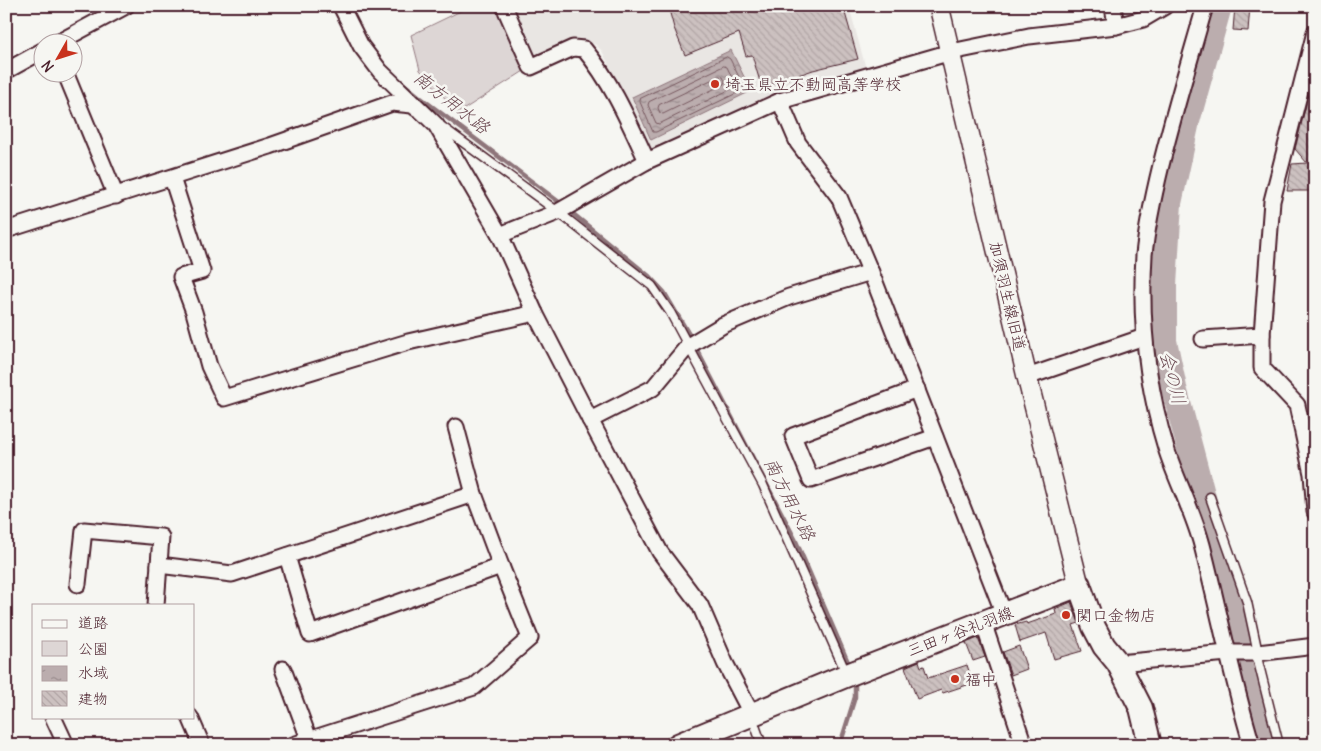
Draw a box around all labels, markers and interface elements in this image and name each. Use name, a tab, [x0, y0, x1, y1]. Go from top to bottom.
north arrow	[32, 32, 82, 82]
text: N	[38, 57, 58, 76]
water label: 南方用水路	[409, 65, 495, 139]
place label: 埼玉県立不動岡高等学校	[725, 74, 901, 94]
marker: 埼玉県立不動岡高等学校	[709, 78, 721, 90]
street label: 加須羽生線旧道	[986, 239, 1030, 353]
water label: 会の川	[1155, 349, 1191, 407]
water label: 南方用水路	[759, 454, 821, 545]
street label: 三田ヶ谷礼羽線	[904, 602, 1016, 660]
legend	[32, 604, 195, 718]
place label: 関口金物店	[1076, 605, 1156, 625]
marker: 関口金物店	[1060, 609, 1072, 621]
text: 道路	[78, 613, 108, 632]
text: 公園	[78, 639, 108, 658]
text: 水域	[78, 663, 108, 682]
place label: 福中	[965, 669, 997, 689]
marker: 福中	[949, 673, 961, 685]
text: 建物	[78, 689, 108, 708]

